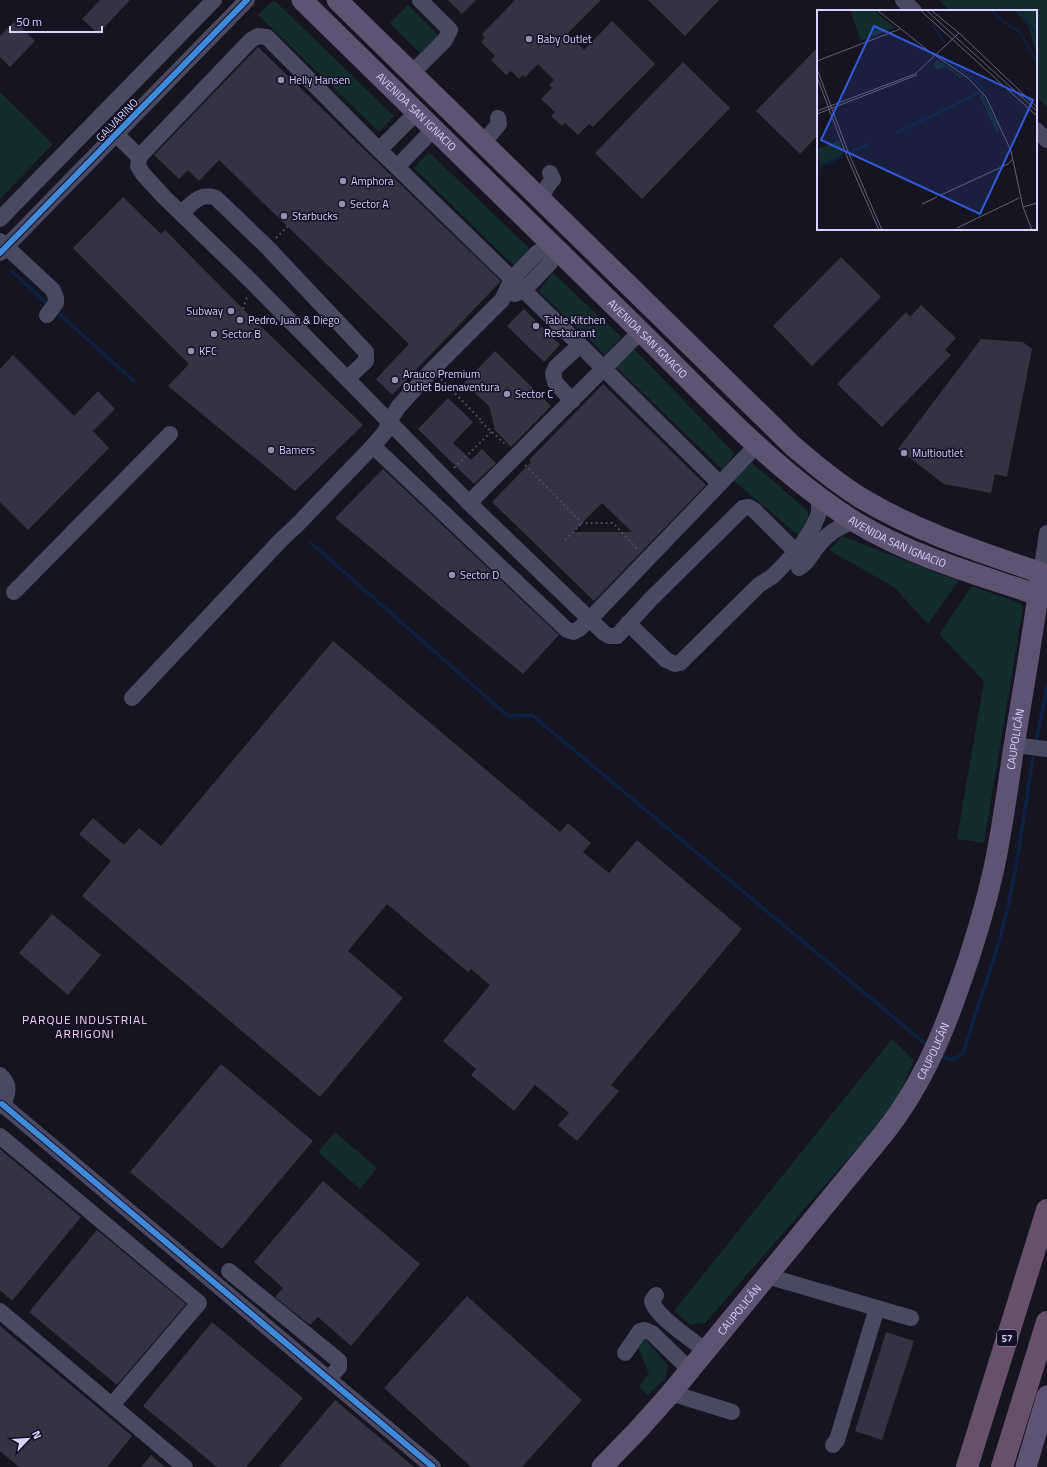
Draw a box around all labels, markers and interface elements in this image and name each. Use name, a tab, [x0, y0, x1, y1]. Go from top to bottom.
scale bar	[10, 8, 102, 34]
inset map	[817, 10, 1037, 230]
text: 50 m	[16, 12, 42, 31]
place label: Baby Outlet	[537, 31, 592, 47]
marker: Baby Outlet	[524, 34, 534, 44]
street label: AVENIDA SAN IGNACIO	[373, 69, 460, 155]
place label: Helly Hansen	[289, 72, 350, 88]
marker: Helly Hansen	[276, 75, 286, 85]
street label: GALVARINO	[92, 95, 142, 145]
place label: Amphora	[351, 173, 394, 189]
marker: Amphora	[338, 176, 348, 186]
place label: Sector A	[350, 196, 389, 212]
marker: Sector A	[337, 199, 347, 209]
place label: Starbucks	[292, 208, 338, 224]
marker: Starbucks	[279, 211, 289, 221]
street label: AVENIDA SAN IGNACIO	[604, 296, 691, 382]
place label: Subway	[186, 303, 224, 319]
marker: Subway	[226, 306, 236, 316]
place label: Pedro, Juan & Diego	[248, 312, 340, 328]
place label: Table Kitchen Restaurant	[544, 312, 605, 341]
marker: Pedro, Juan & Diego	[235, 315, 245, 325]
marker: Table Kitchen Restaurant	[531, 321, 541, 331]
place label: Sector B	[222, 326, 261, 342]
marker: Sector B	[209, 329, 219, 339]
place label: KFC	[199, 343, 217, 359]
marker: KFC	[186, 346, 196, 356]
place label: Arauco Premium Outlet Buenaventura	[403, 366, 500, 395]
marker: Arauco Premium Outlet Buenaventura	[390, 375, 400, 385]
place label: Sector C	[515, 386, 553, 402]
marker: Sector C	[502, 389, 512, 399]
place label: Bamers	[279, 442, 315, 458]
marker: Bamers	[266, 445, 276, 455]
place label: Multioutlet	[912, 445, 963, 461]
marker: Multioutlet	[899, 448, 909, 458]
street label: AVENIDA SAN IGNACIO	[845, 512, 948, 571]
place label: Sector D	[460, 567, 499, 583]
marker: Sector D	[447, 570, 457, 580]
street label: CAUPOLICÁN	[1003, 707, 1028, 771]
district label: PARQUE INDUSTRIAL ARRIGONI	[22, 1010, 148, 1043]
street label: CAUPOLICÁN	[913, 1020, 953, 1083]
street label: CAUPOLICÁN	[714, 1281, 765, 1338]
road number: 57	[997, 1330, 1017, 1346]
north arrow	[8, 1419, 48, 1459]
text: N	[28, 1428, 46, 1442]

